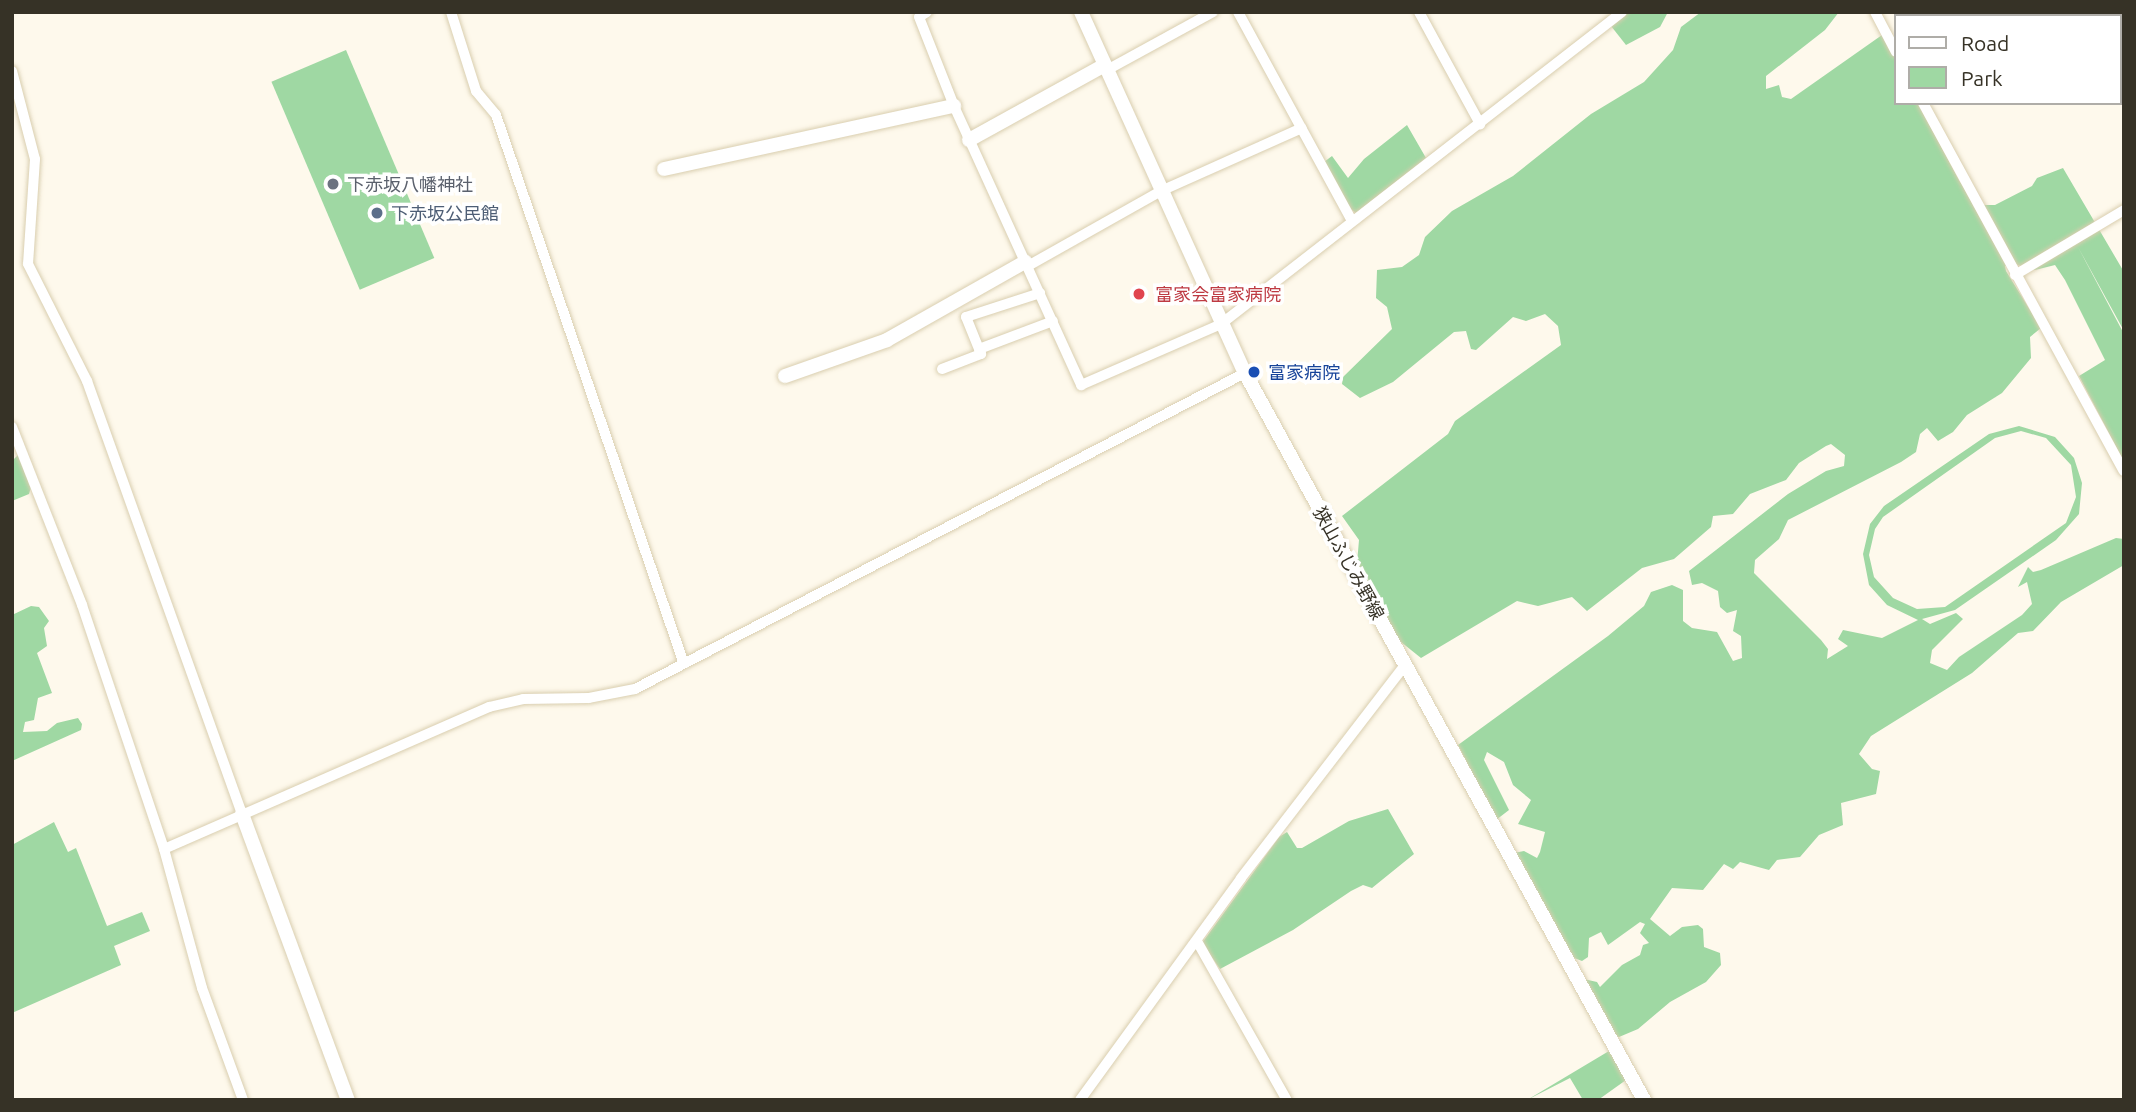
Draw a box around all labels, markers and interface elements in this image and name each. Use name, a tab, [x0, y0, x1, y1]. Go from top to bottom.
legend	[1895, 14, 2122, 105]
text: Road	[1961, 31, 2009, 55]
text: Park	[1961, 66, 2003, 90]
place label: 下赤坂八幡神社	[347, 173, 473, 195]
marker: 下赤坂八幡神社	[325, 176, 341, 192]
place label: 下赤坂公民館	[391, 202, 499, 224]
marker: 下赤坂公民館	[369, 205, 385, 221]
place label: 富家会富家病院	[1155, 283, 1281, 305]
marker: 富家会富家病院	[1129, 284, 1149, 304]
place label: 富家病院	[1268, 361, 1340, 383]
marker: 富家病院	[1246, 364, 1262, 380]
street label: 狭山ふじみ野線	[1309, 503, 1389, 623]

